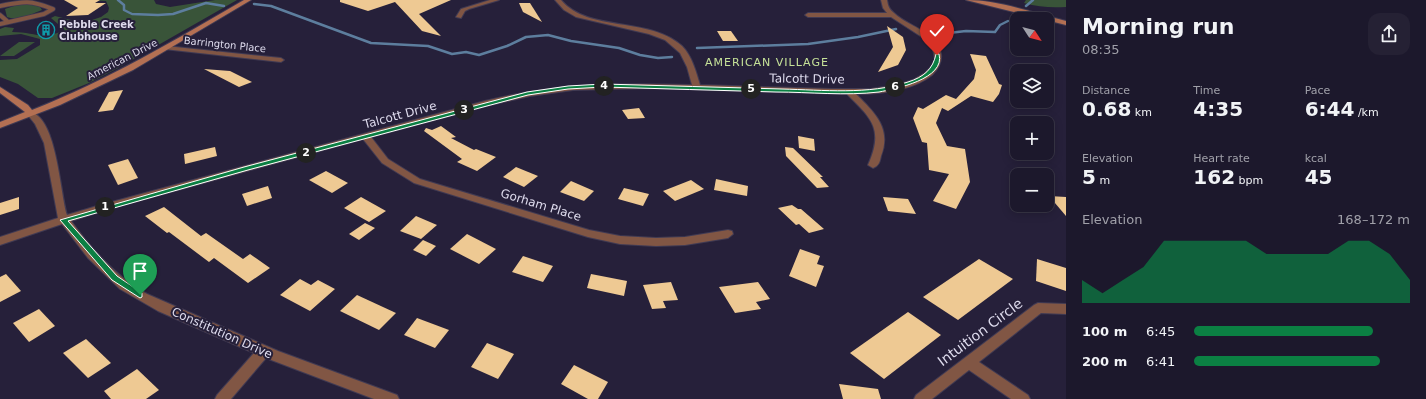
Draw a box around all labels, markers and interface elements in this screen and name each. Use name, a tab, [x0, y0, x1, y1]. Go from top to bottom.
north arrow	[1010, 12, 1054, 56]
map controls	[1010, 12, 1054, 212]
button: share	[1368, 13, 1410, 55]
pin	[920, 14, 954, 55]
text: Morning run	[1082, 14, 1234, 39]
place label: Pebble Creek Clubhouse	[59, 19, 134, 42]
building icon: Pebble Creek Clubhouse	[36, 20, 56, 40]
icon: check	[926, 20, 948, 42]
street label: Barrington Place	[183, 35, 267, 54]
street label: American Drive	[85, 37, 159, 82]
text: 08:35	[1082, 42, 1119, 57]
district label: AMERICAN VILLAGE	[705, 56, 829, 69]
button: layers	[1010, 64, 1054, 108]
street label: Talcott Drive	[768, 71, 845, 87]
pin: 4	[594, 76, 614, 96]
pin: 6	[885, 77, 905, 97]
text: 4	[600, 79, 608, 92]
pin: 5	[741, 79, 761, 99]
text: 6	[891, 80, 899, 93]
text: 5	[747, 82, 755, 95]
text: Distance	[1082, 84, 1130, 97]
text: Time	[1193, 84, 1220, 97]
text: Pace	[1305, 84, 1330, 97]
text: 0.68	[1082, 97, 1131, 121]
text: 4:35	[1193, 97, 1243, 121]
text: 6:44	[1305, 97, 1354, 121]
street label: Talcott Drive	[361, 99, 438, 132]
pin: 3	[454, 100, 474, 120]
text: 3	[460, 103, 468, 116]
text: km	[1131, 106, 1152, 119]
text: /km	[1354, 106, 1379, 119]
button: +	[1010, 116, 1054, 160]
pin: 2	[296, 143, 316, 163]
text: 2	[302, 146, 310, 159]
text: Elevation	[1082, 152, 1133, 165]
text: Heart rate	[1193, 152, 1250, 165]
text: kcal	[1305, 152, 1327, 165]
text: 5	[1082, 165, 1096, 189]
text: 162	[1193, 165, 1235, 189]
text: 45	[1305, 165, 1333, 189]
button: −	[1010, 168, 1054, 212]
text: m	[1096, 174, 1110, 187]
text: bpm	[1235, 174, 1263, 187]
street label: Gorham Place	[499, 186, 583, 224]
pin: 1	[95, 197, 115, 217]
text: 1	[101, 200, 109, 213]
text: Elevation	[1082, 212, 1142, 227]
text: 168–172 m	[1337, 212, 1410, 227]
pin	[123, 254, 157, 295]
icon: arrive	[129, 260, 151, 282]
street label: Intuition Circle	[935, 295, 1025, 369]
street label: Constitution Drive	[169, 304, 275, 362]
text: 100 m	[1082, 324, 1127, 339]
text: 6:45	[1146, 324, 1175, 339]
text: 200 m	[1082, 354, 1127, 369]
text: 6:41	[1146, 354, 1175, 369]

